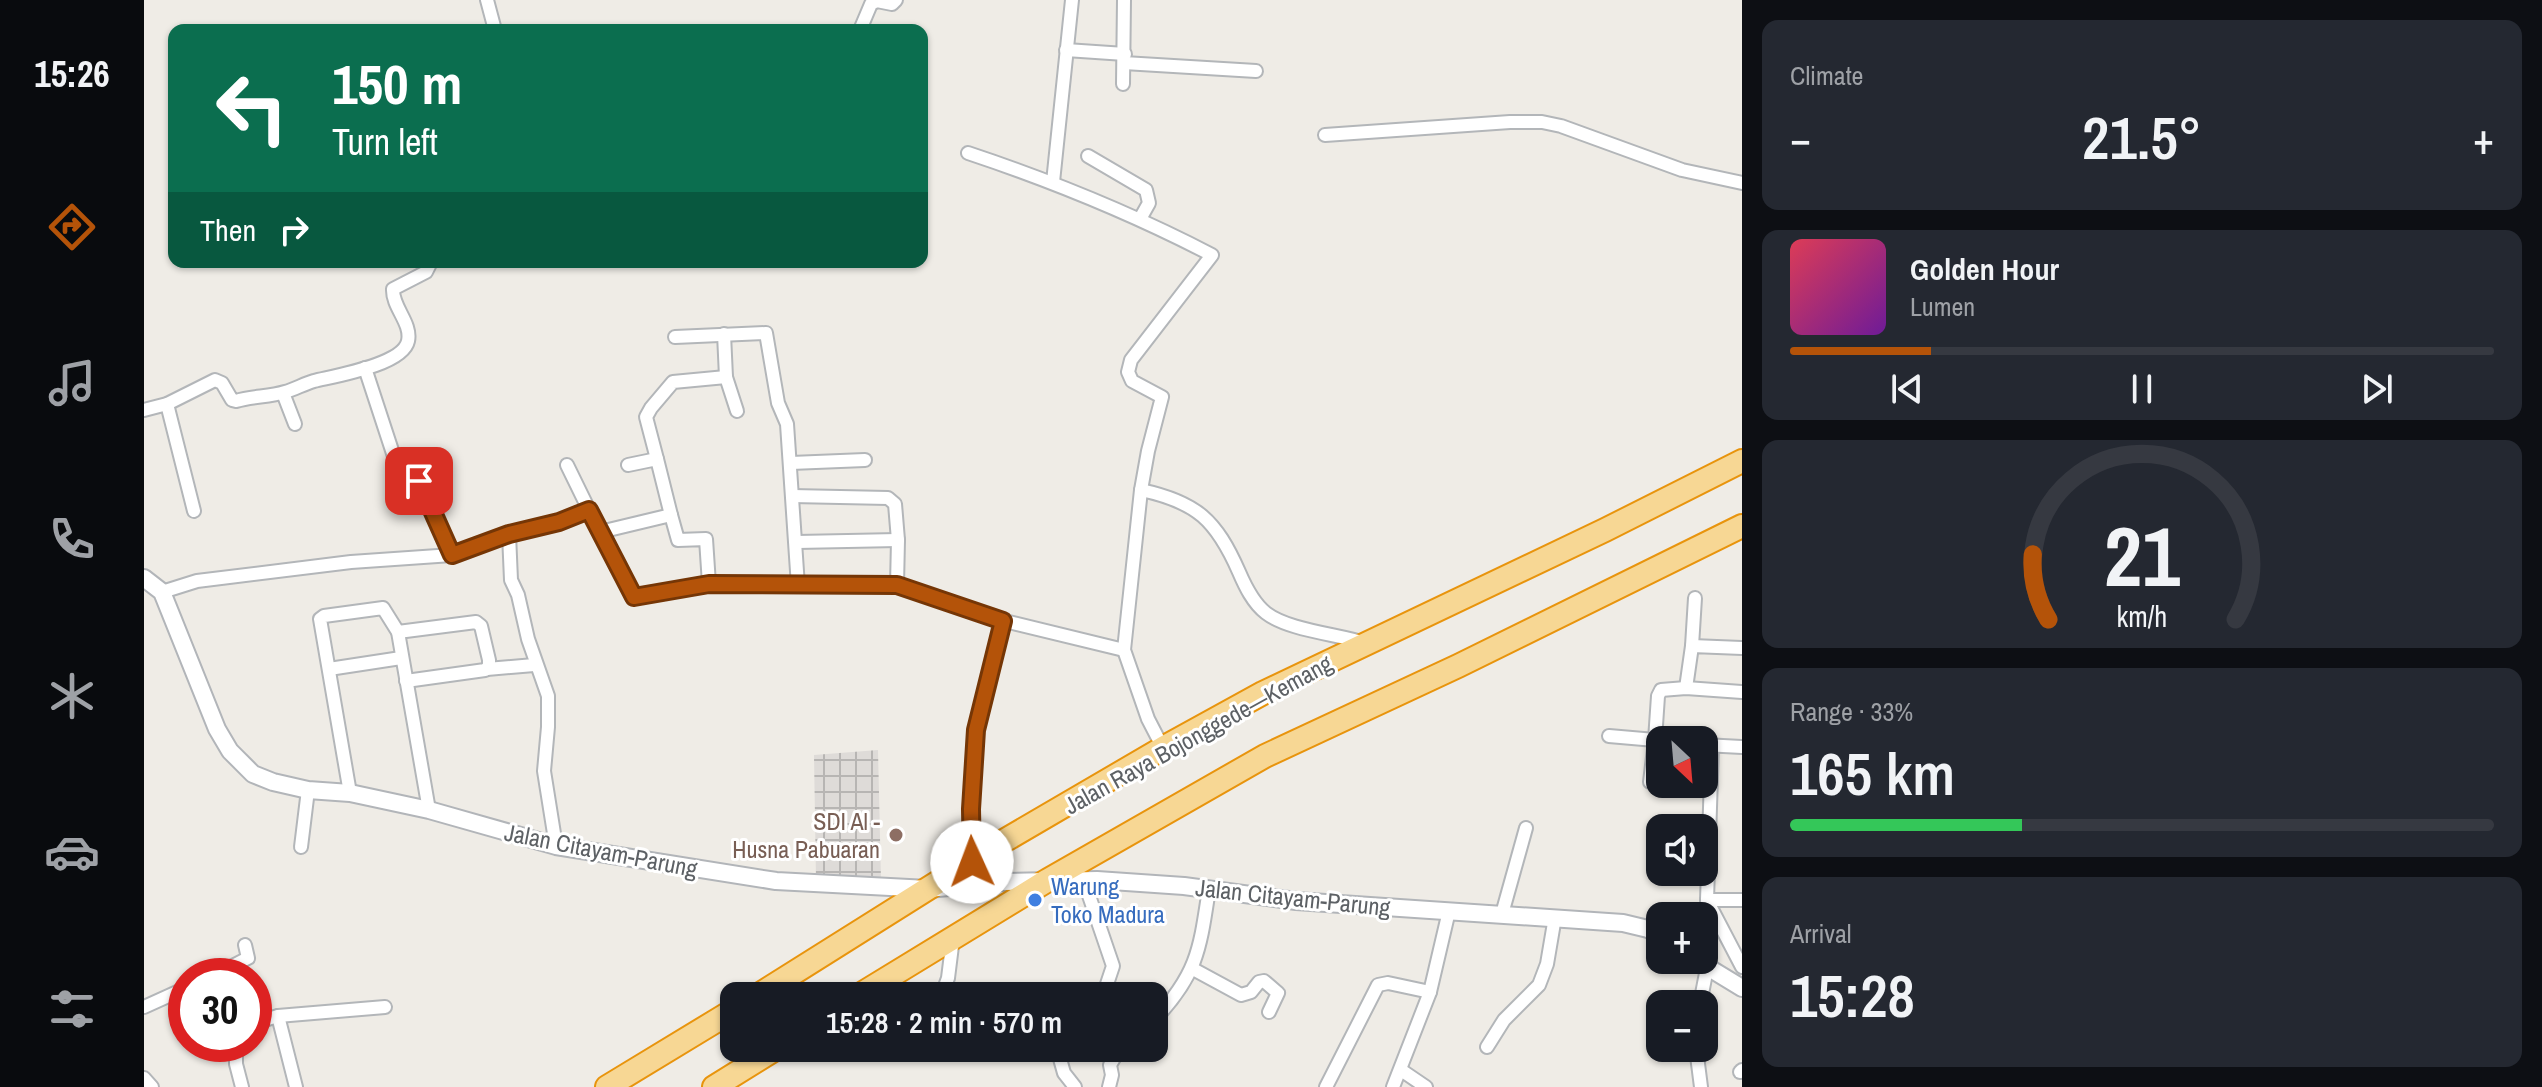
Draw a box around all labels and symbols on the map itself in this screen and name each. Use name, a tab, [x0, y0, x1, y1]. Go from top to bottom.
pin	[385, 447, 453, 515]
street label: Jalan Raya Bojonggede—Kemang	[1058, 647, 1338, 821]
north arrow	[1646, 726, 1718, 798]
place label: SDI Al - Husna Pabuaran	[732, 805, 880, 865]
street label: Jalan Citayam-Parung	[502, 816, 700, 884]
position arrow	[930, 820, 1014, 904]
marker: SDI Al - Husna Pabuaran	[887, 826, 905, 844]
place label: Warung Toko Madura	[1051, 870, 1165, 930]
street label: Jalan Citayam-Parung	[1194, 871, 1392, 923]
marker: Warung Toko Madura	[1026, 891, 1044, 909]
speed limit sign: 30	[168, 958, 272, 1062]

